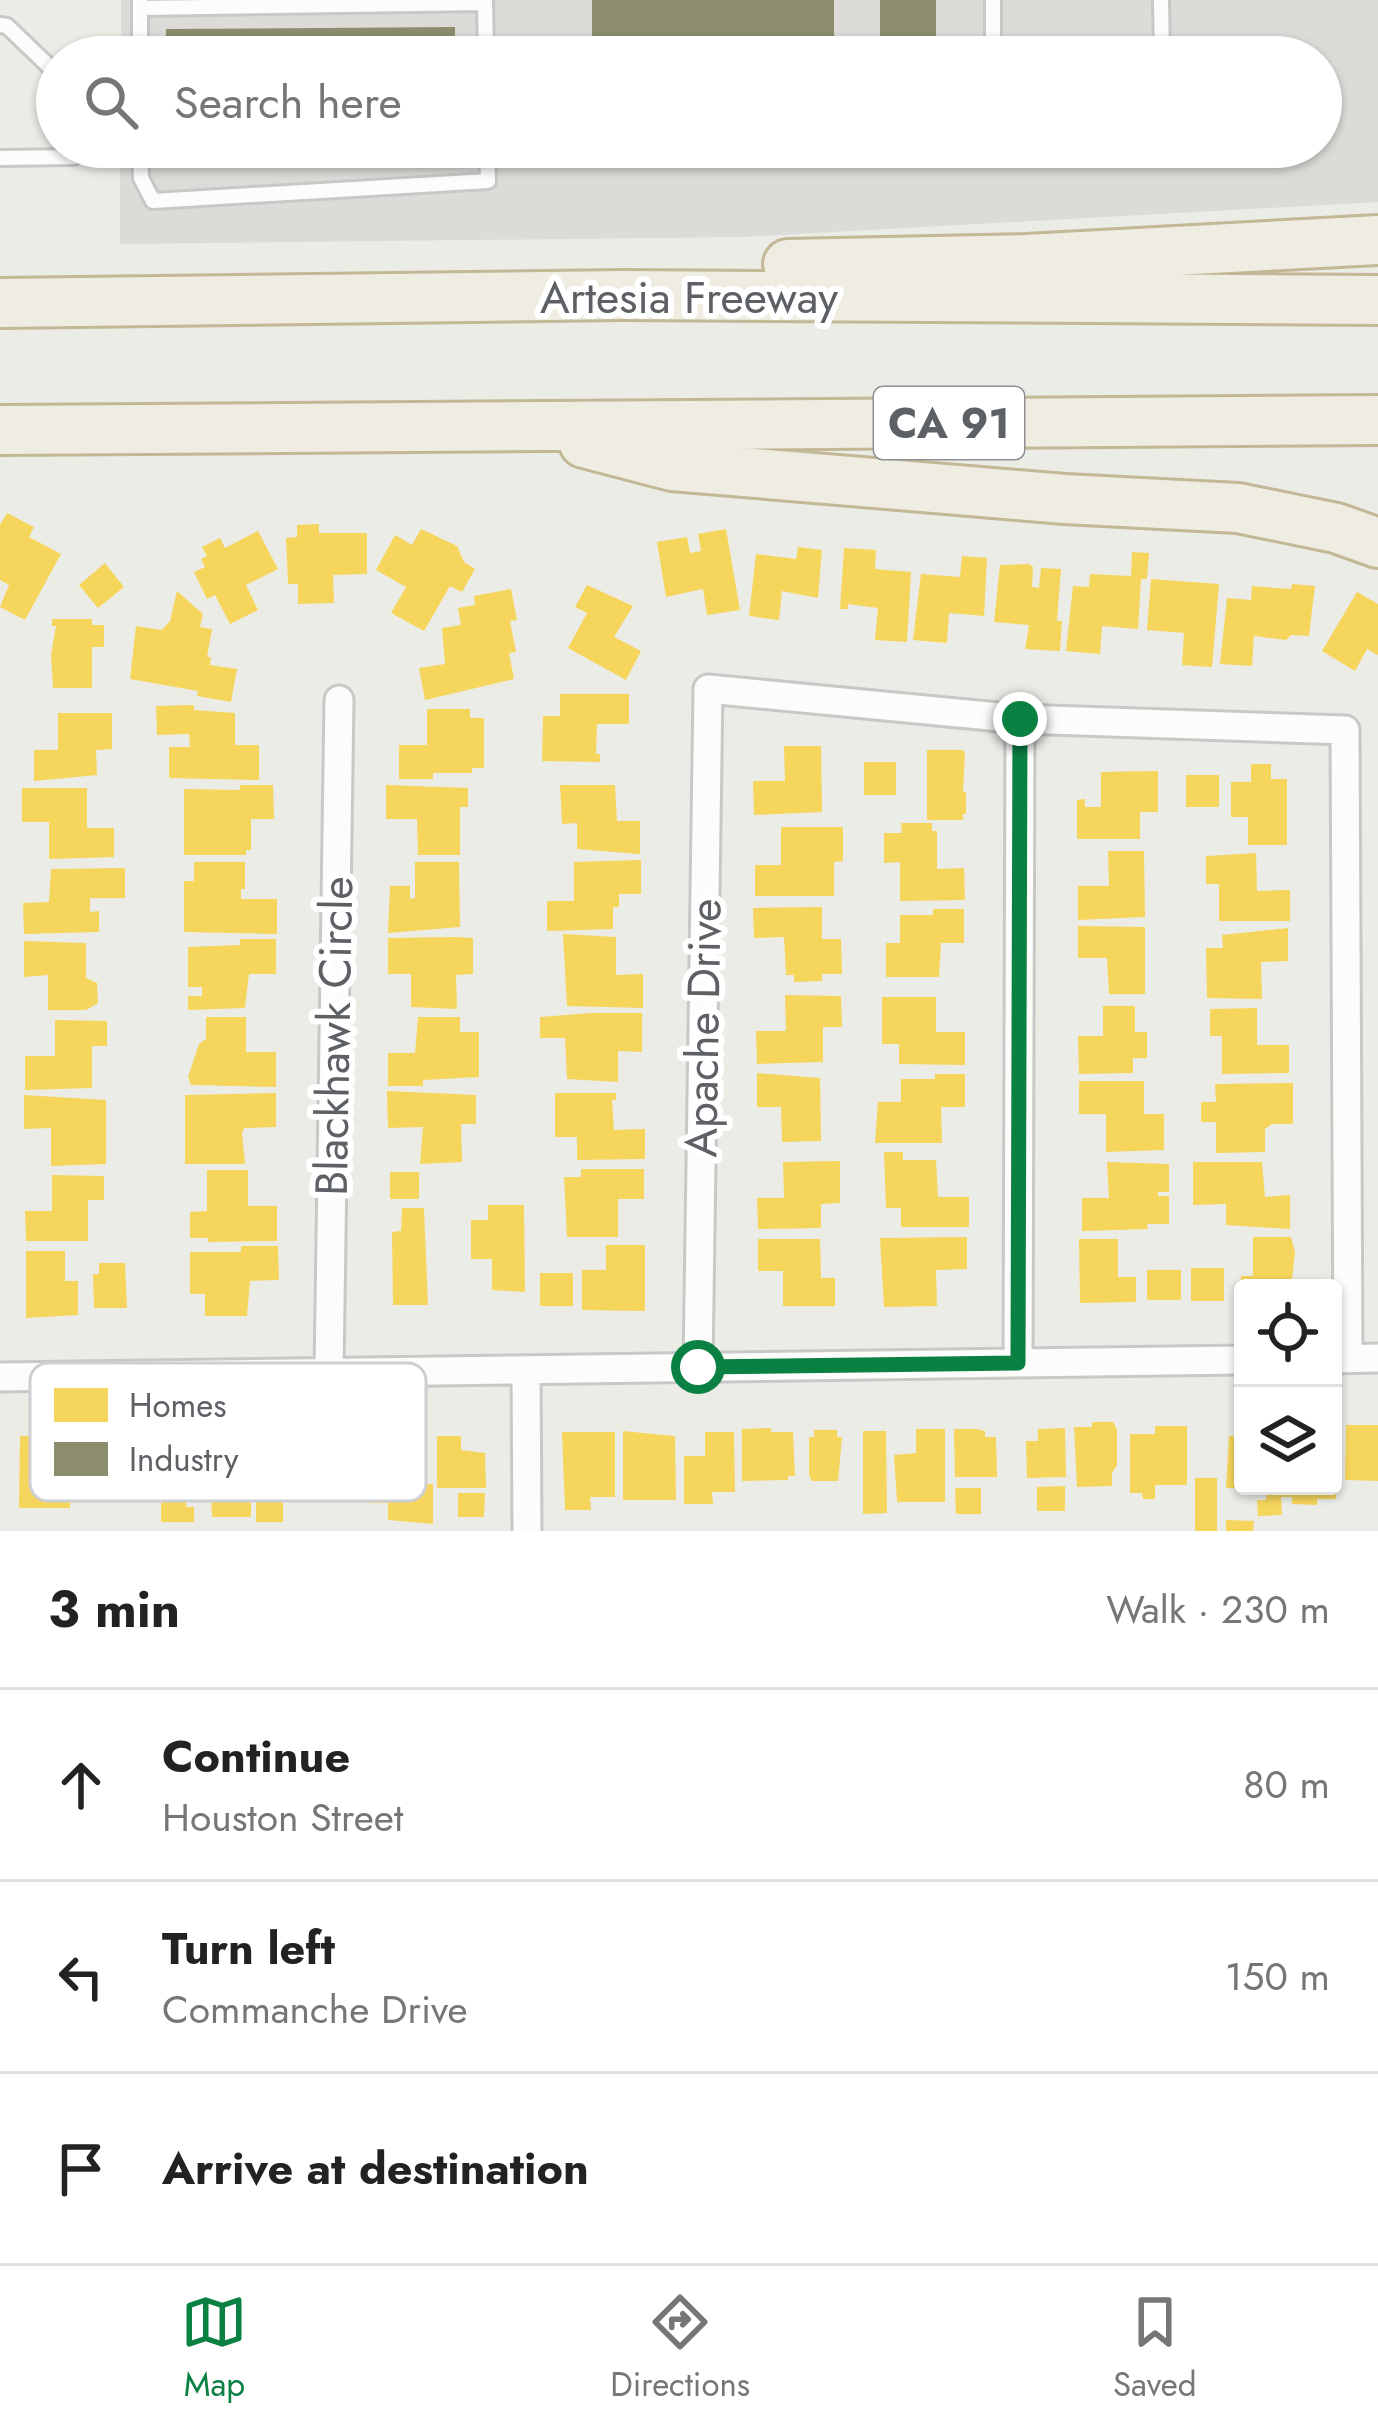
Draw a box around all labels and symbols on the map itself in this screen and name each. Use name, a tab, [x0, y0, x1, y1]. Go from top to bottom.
street label: Artesia Freeway	[540, 265, 838, 330]
road number: CA 91	[874, 387, 1024, 459]
route end	[993, 692, 1047, 746]
street label: Blackhawk Circle	[299, 876, 369, 1196]
street label: Apache Drive	[668, 898, 738, 1158]
route start	[671, 1340, 725, 1394]
legend	[30, 1363, 426, 1501]
text: Homes	[129, 1382, 227, 1429]
text: Industry	[129, 1436, 239, 1483]

